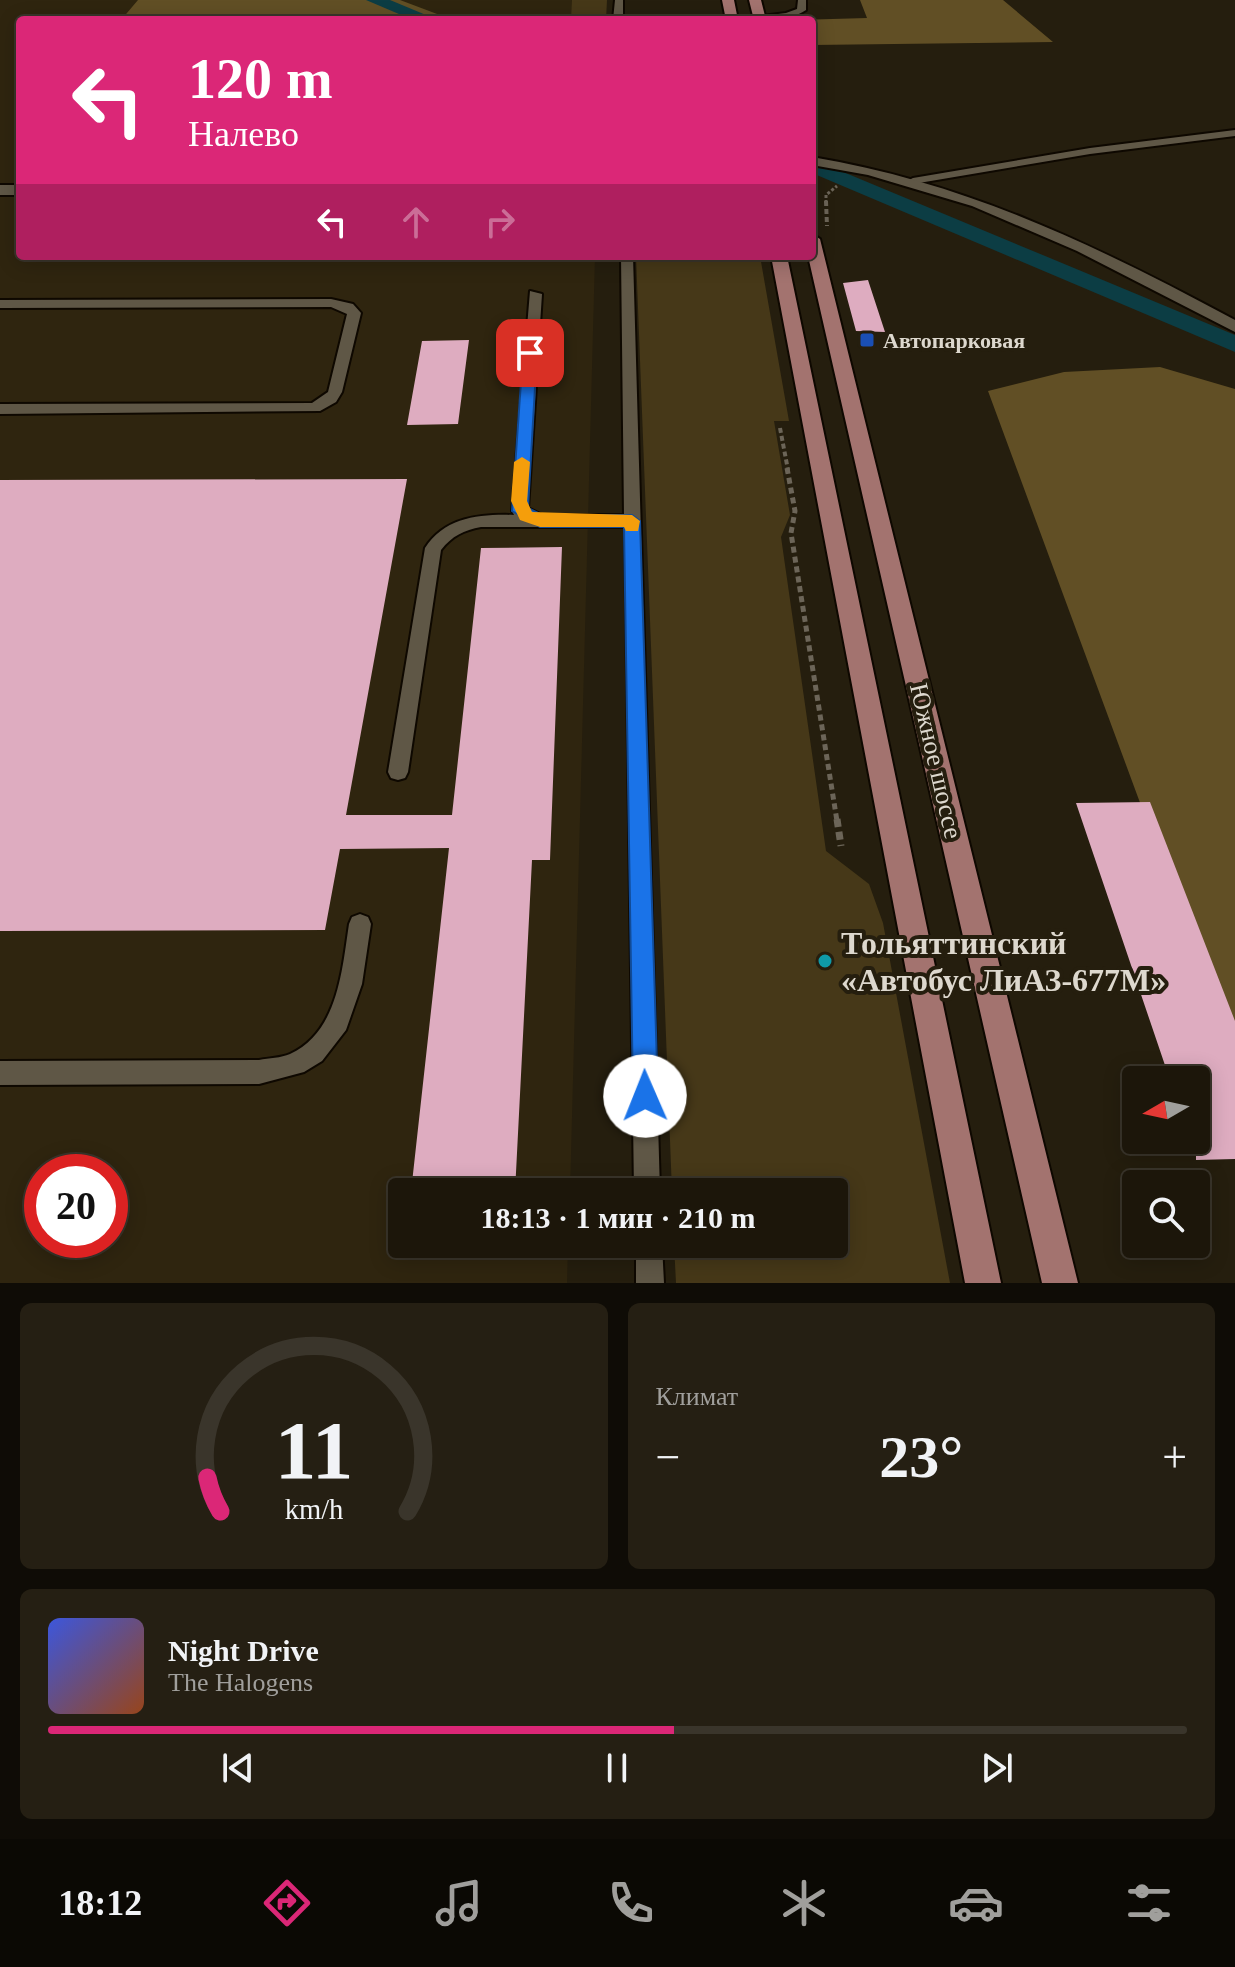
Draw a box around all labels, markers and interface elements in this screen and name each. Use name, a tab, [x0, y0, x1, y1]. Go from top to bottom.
icon: left	[56, 48, 160, 152]
text: 120 m	[188, 48, 333, 110]
text: Налево	[188, 114, 299, 154]
icon: left	[310, 200, 354, 244]
icon: ahead	[394, 200, 438, 244]
icon: right	[478, 200, 522, 244]
pin	[496, 319, 564, 387]
place label: Автопарковая	[883, 328, 1025, 353]
icon: arrive	[508, 331, 552, 375]
marker: Автопарковая	[858, 331, 876, 349]
street label: Южное шоссе	[904, 680, 968, 842]
place label: Тольяттинский «Автобус ЛиАЗ-677М»	[841, 925, 1166, 998]
marker: Тольяттинский «Автобус ЛиАЗ-677М»	[816, 952, 834, 970]
position arrow	[603, 1054, 687, 1138]
north arrow	[1122, 1066, 1210, 1154]
map controls	[1122, 1066, 1210, 1258]
speed limit sign: 20	[24, 1154, 128, 1258]
button: search	[1122, 1170, 1210, 1258]
text: 18:13 · 1 мин · 210 m	[481, 1201, 756, 1234]
text: Климат	[656, 1382, 738, 1411]
text: 11	[274, 1404, 353, 1496]
text: 23°	[879, 1424, 963, 1490]
text: −	[656, 1433, 680, 1482]
text: +	[1162, 1433, 1187, 1482]
text: km/h	[284, 1494, 343, 1525]
text: Night Drive	[168, 1634, 319, 1667]
text: The Halogens	[168, 1668, 313, 1697]
icon: previous	[216, 1746, 260, 1790]
icon: pause	[595, 1746, 639, 1790]
icon: next	[975, 1746, 1019, 1790]
icon: directions	[259, 1875, 315, 1931]
icon: music	[431, 1875, 487, 1931]
icon: phone	[603, 1875, 659, 1931]
icon: climate	[776, 1875, 832, 1931]
icon: car	[948, 1875, 1004, 1931]
icon: filters	[1121, 1875, 1177, 1931]
text: 18:12	[58, 1883, 142, 1923]

